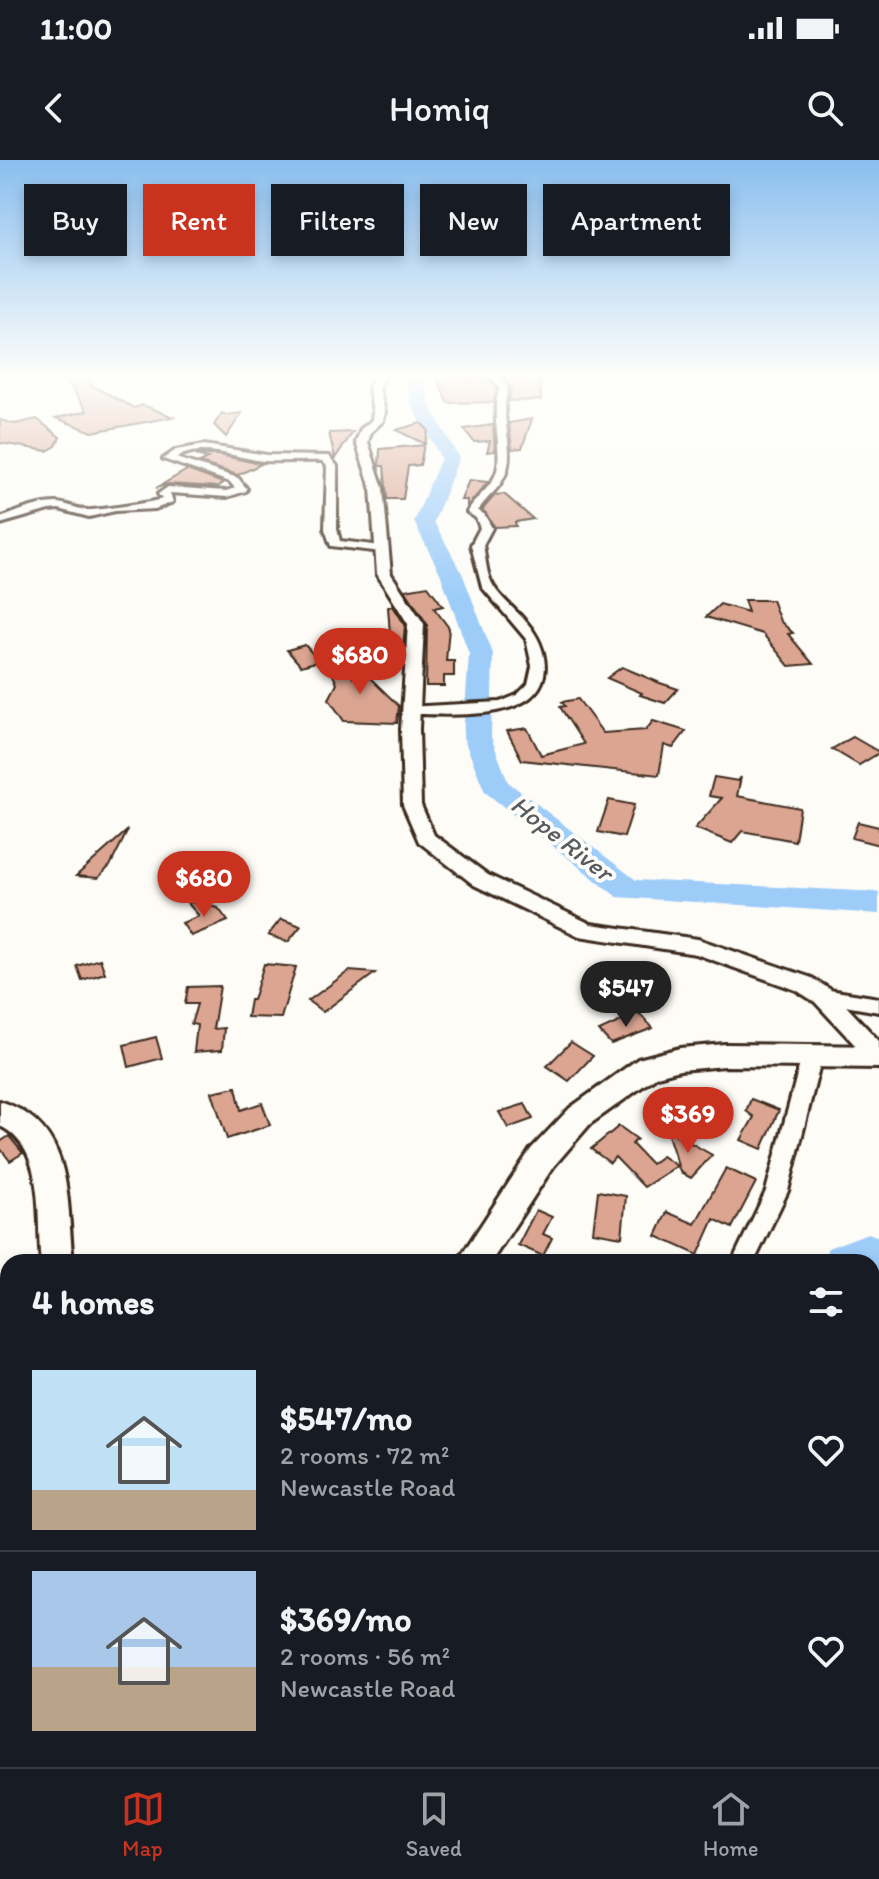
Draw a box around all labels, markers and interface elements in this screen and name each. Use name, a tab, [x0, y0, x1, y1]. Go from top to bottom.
text: 11:00	[40, 10, 112, 47]
icon: back	[32, 86, 76, 130]
icon: search	[803, 86, 847, 130]
text: Homiq	[389, 87, 490, 130]
chip: Buy	[24, 184, 127, 256]
chip: Rent	[143, 184, 255, 256]
chip: Filters	[271, 184, 404, 256]
chip: New	[420, 184, 527, 256]
chip: Apartment	[543, 184, 730, 256]
pin: $680	[313, 628, 407, 696]
text: $680	[331, 638, 389, 670]
water label: Hope River	[505, 788, 622, 889]
pin: $680	[157, 851, 251, 919]
text: $680	[175, 861, 233, 893]
pin: $547	[579, 961, 673, 1029]
text: $547	[598, 971, 654, 1003]
pin: $369	[641, 1087, 735, 1155]
text: $369	[661, 1097, 715, 1129]
icon: filters	[804, 1280, 848, 1324]
text: 4 homes	[32, 1282, 155, 1323]
text: $547/mo	[280, 1398, 413, 1439]
icon: home	[96, 1402, 192, 1498]
icon: heart	[804, 1428, 848, 1472]
text: 2 rooms · 72 m²	[280, 1439, 449, 1471]
text: Newcastle Road	[280, 1471, 455, 1503]
text: $369/mo	[280, 1599, 412, 1640]
icon: home	[96, 1603, 192, 1699]
icon: heart	[804, 1629, 848, 1673]
text: 2 rooms · 56 m²	[280, 1640, 450, 1672]
text: Newcastle Road	[280, 1672, 455, 1704]
tab: Map	[121, 1787, 165, 1862]
tab: Saved	[406, 1787, 462, 1862]
tab: Home	[703, 1787, 758, 1862]

